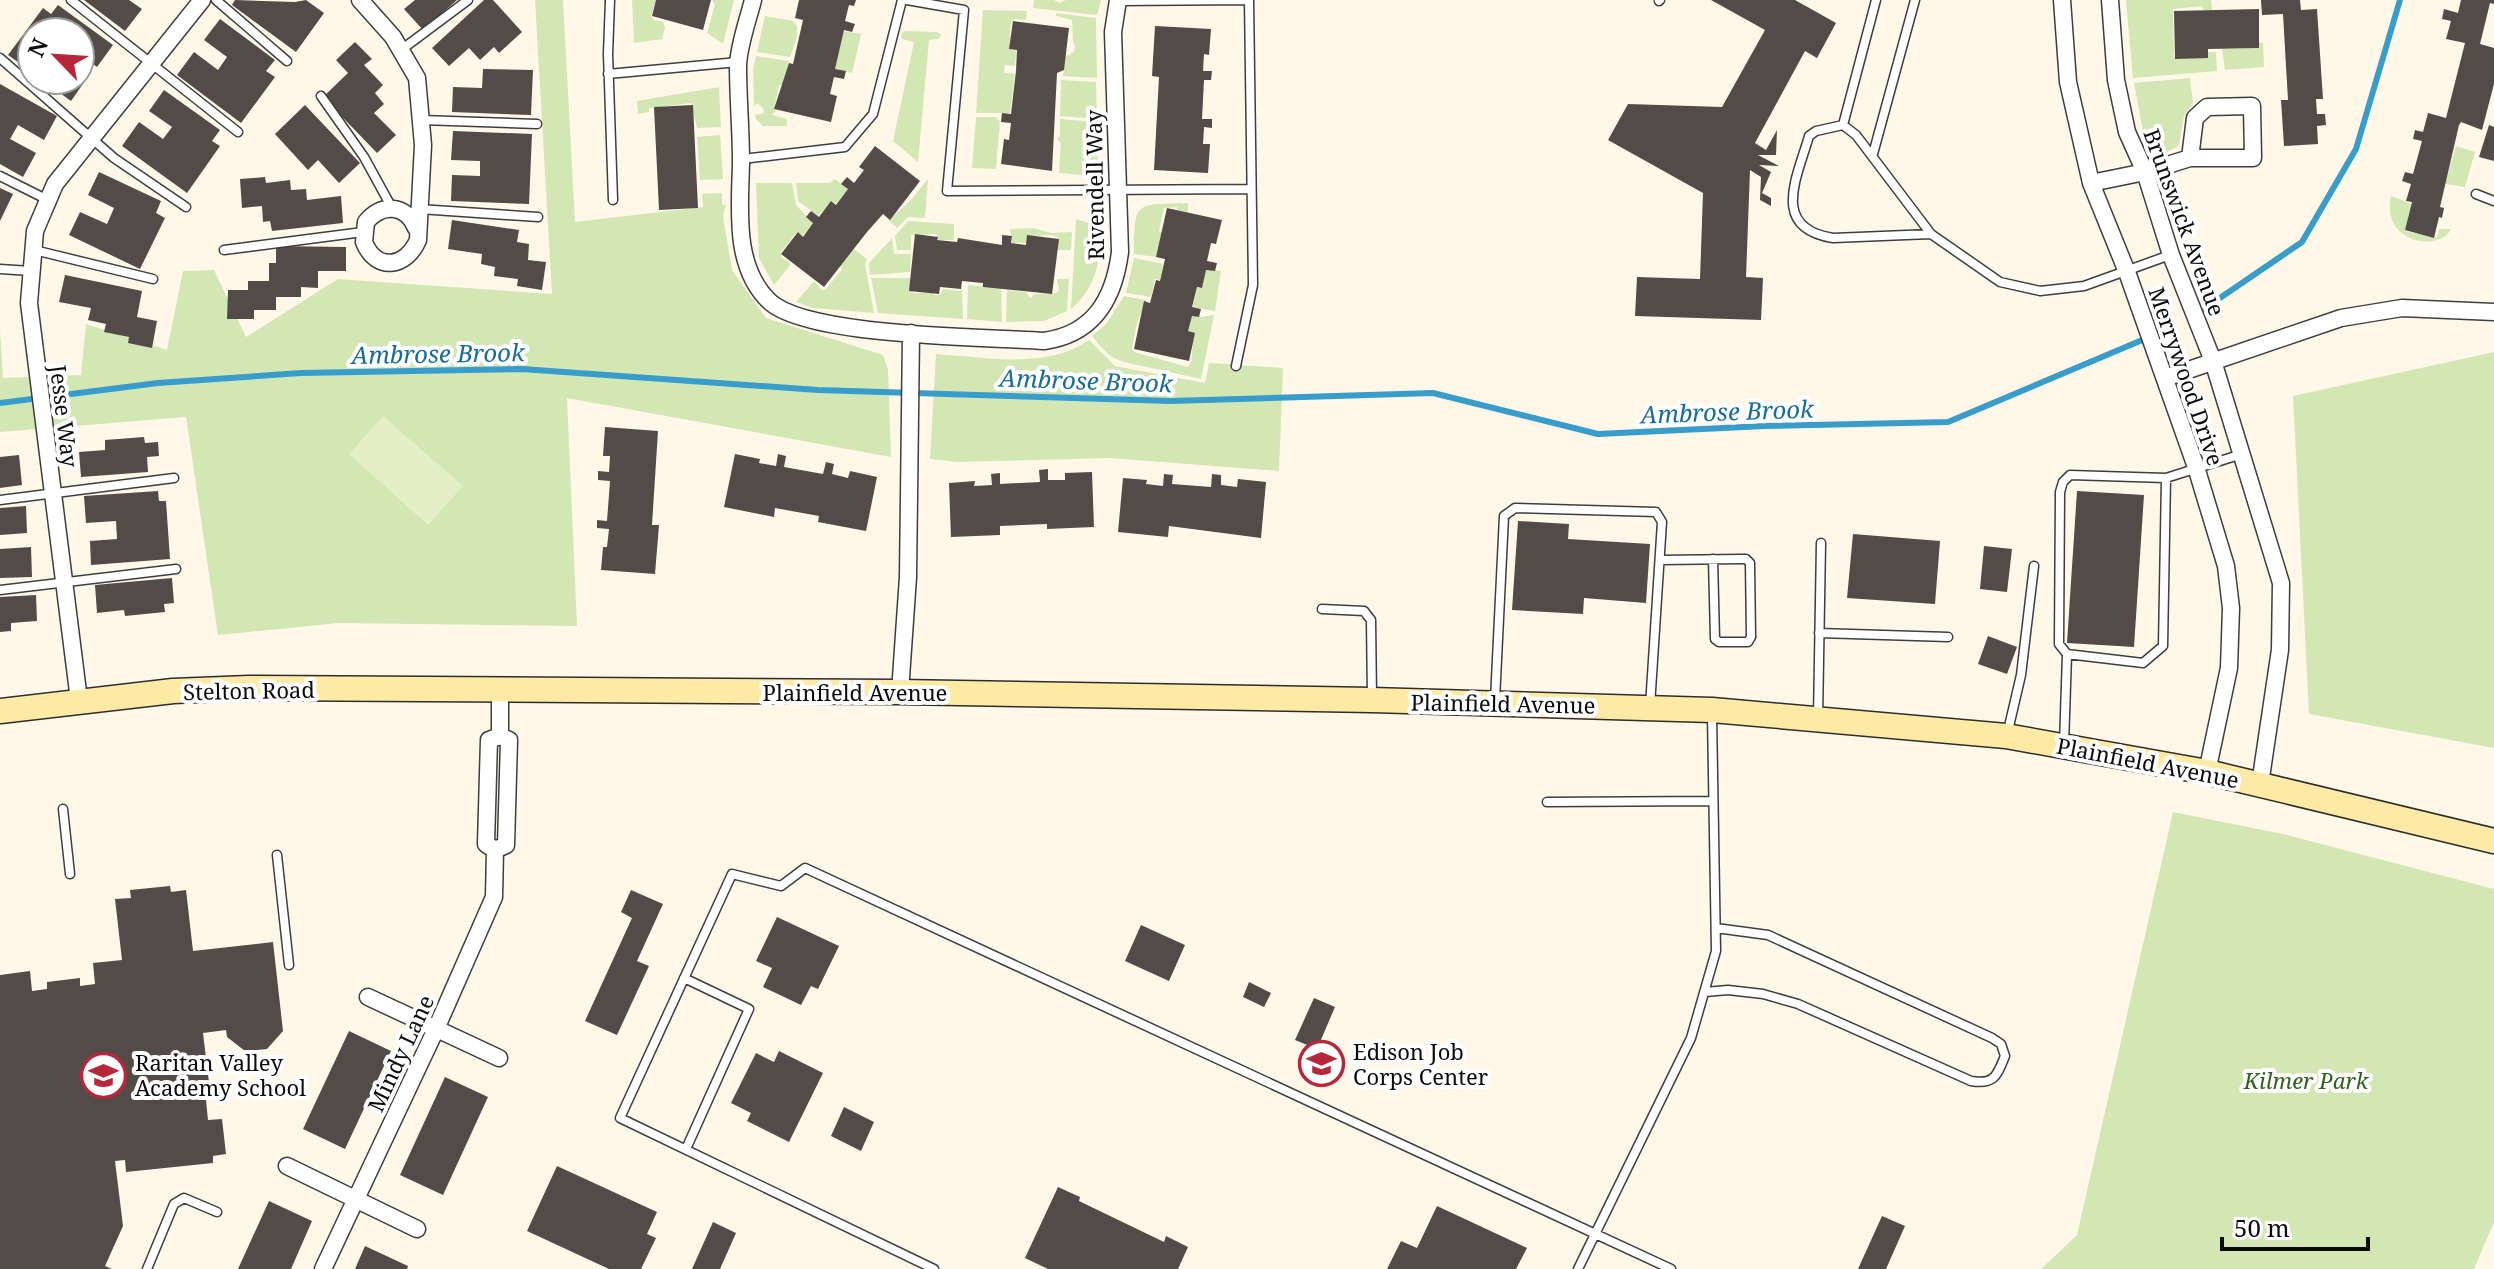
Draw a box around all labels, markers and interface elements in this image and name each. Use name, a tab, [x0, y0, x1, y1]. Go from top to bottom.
north arrow	[16, 16, 96, 96]
text: N	[20, 33, 54, 61]
street label: Rivendell Way	[1078, 109, 1110, 261]
street label: Brunswick Avenue	[2137, 124, 2233, 320]
street label: Merrywood Drive	[2142, 283, 2232, 469]
water label: Ambrose Brook	[349, 335, 526, 371]
water label: Ambrose Brook	[997, 360, 1175, 400]
street label: Jesse Way	[44, 362, 86, 469]
water label: Ambrose Brook	[1638, 391, 1816, 431]
street label: Stelton Road	[183, 674, 316, 706]
street label: Plainfield Avenue	[763, 677, 947, 707]
street label: Plainfield Avenue	[1410, 686, 1596, 720]
street label: Plainfield Avenue	[2054, 730, 2242, 794]
street label: Mindy Lane	[360, 990, 440, 1116]
place label: Edison Job Corps Center	[1353, 1036, 1489, 1091]
school or university icon: Edison Job Corps Center	[1298, 1040, 1346, 1088]
place label: Raritan Valley Academy School	[135, 1047, 306, 1102]
school or university icon: Raritan Valley Academy School	[80, 1051, 128, 1099]
park label: Kilmer Park	[2243, 1065, 2370, 1095]
scale bar	[2222, 1201, 2368, 1251]
text: 50 m	[2234, 1211, 2290, 1244]

